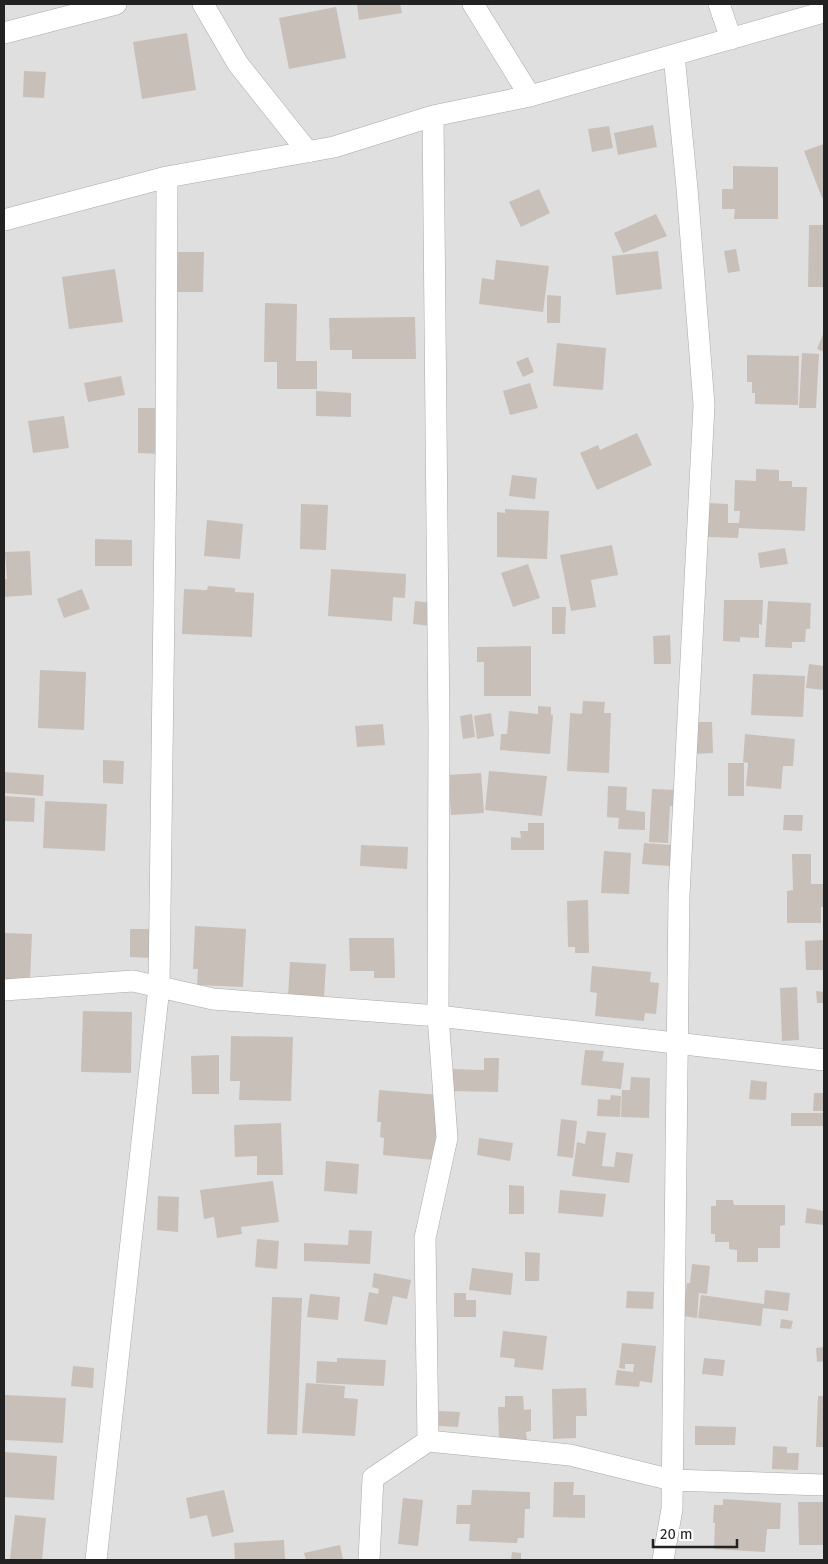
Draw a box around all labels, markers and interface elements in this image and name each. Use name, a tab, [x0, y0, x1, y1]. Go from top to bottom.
scale bar	[653, 1516, 737, 1548]
text: 20 m	[660, 1525, 693, 1543]

